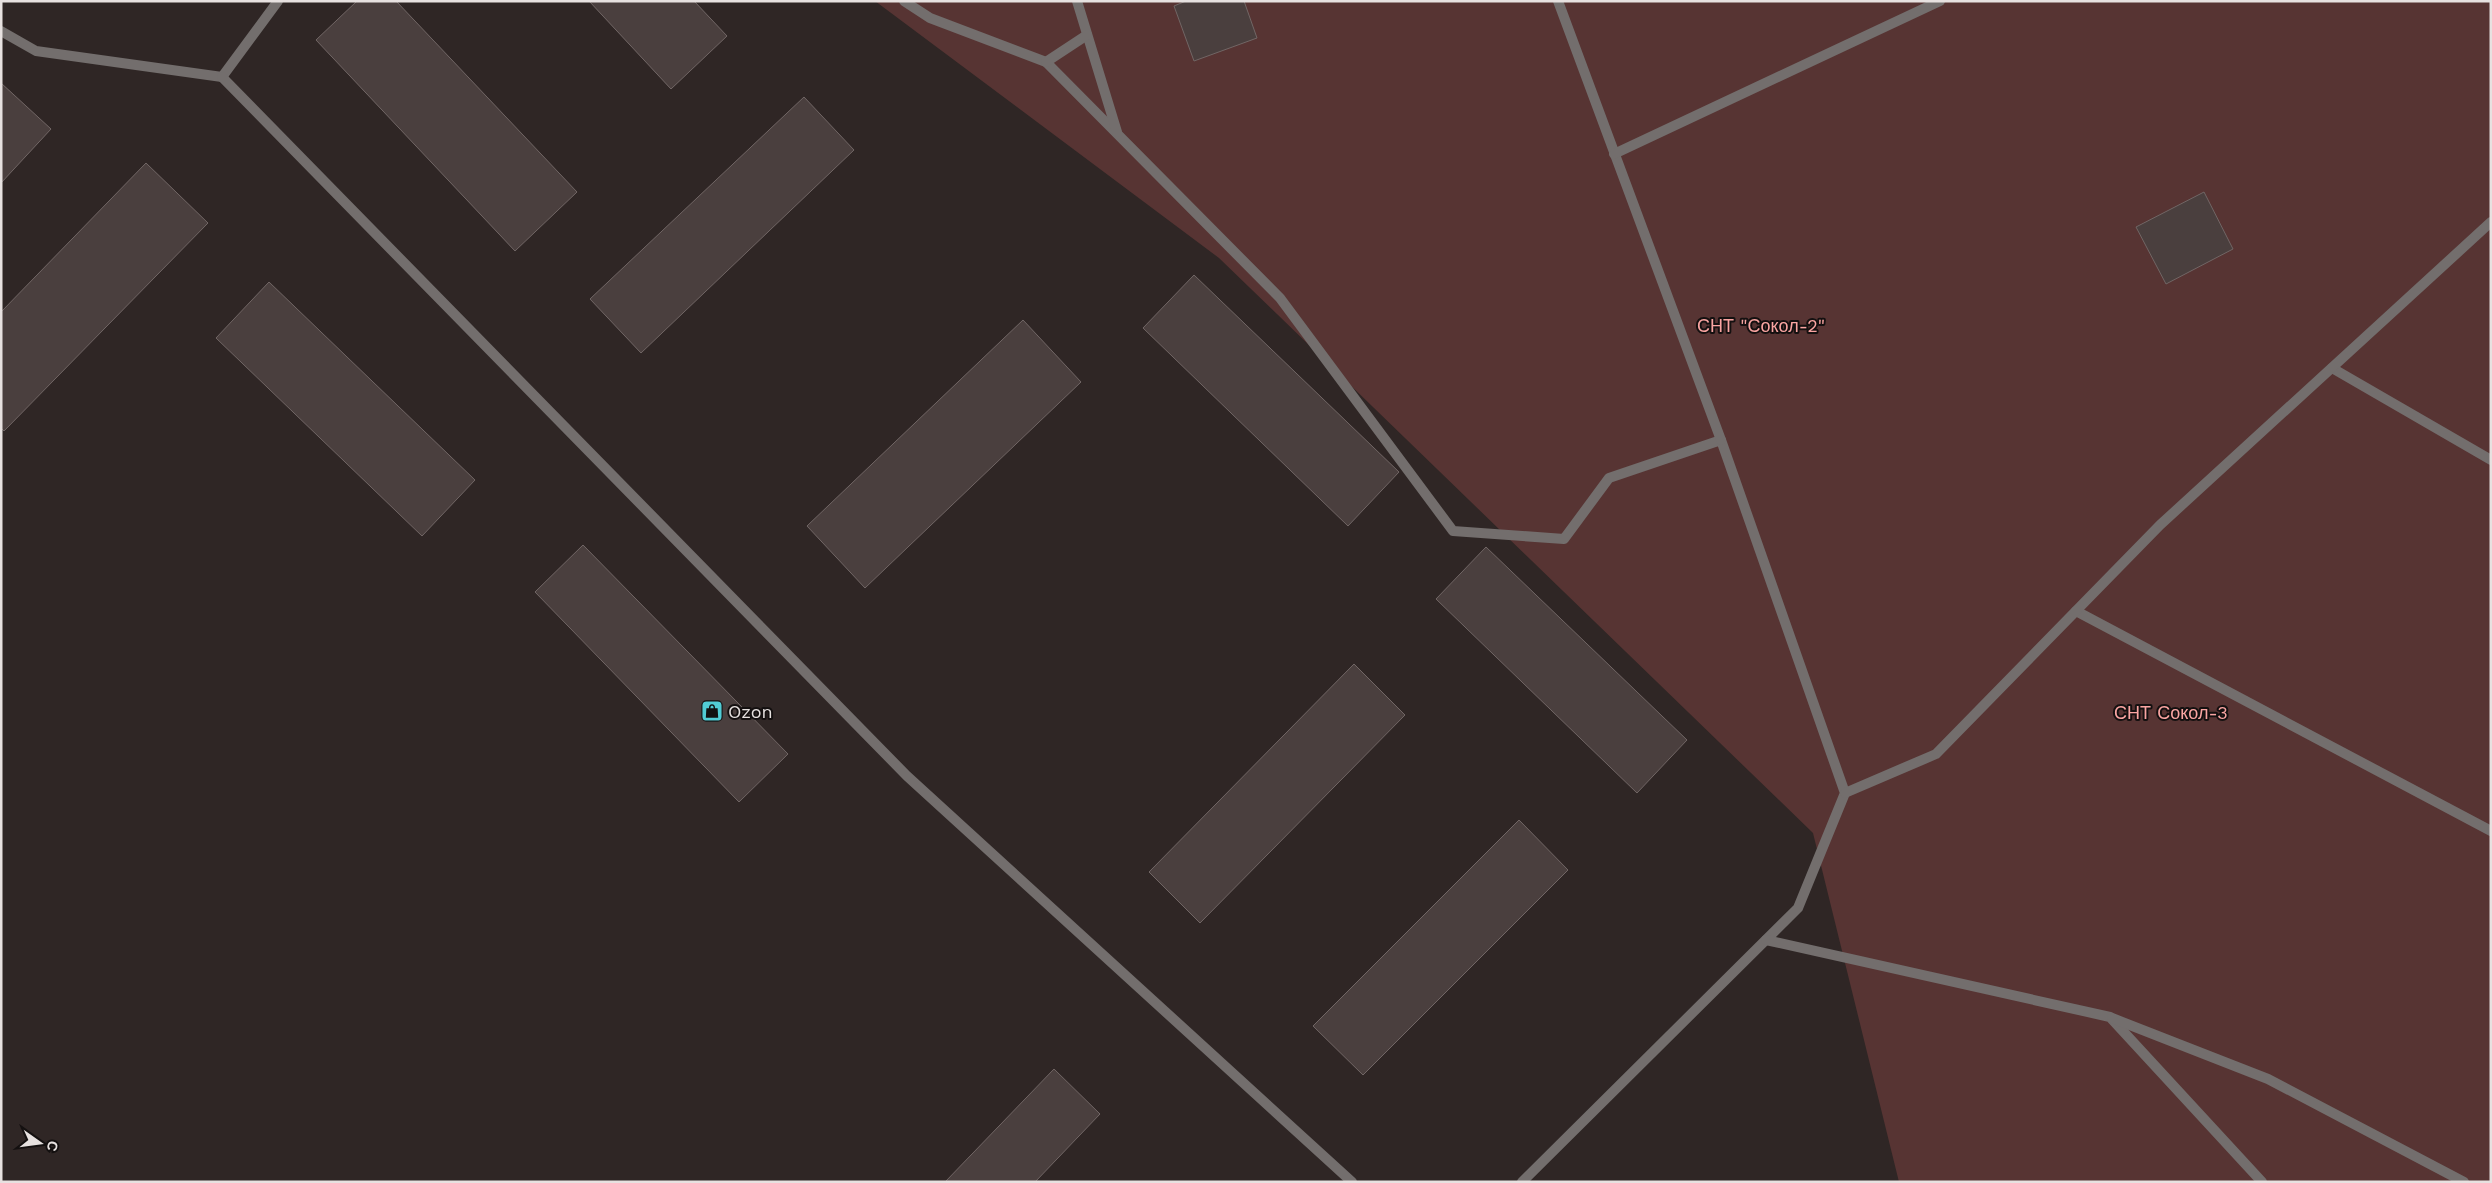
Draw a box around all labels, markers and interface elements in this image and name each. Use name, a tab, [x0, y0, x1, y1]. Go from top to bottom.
park label: СНТ "Сокол-2"	[1697, 315, 1825, 336]
shop icon: Ozon	[700, 699, 724, 723]
place label: Ozon	[728, 701, 773, 722]
park label: СНТ Сокол-3	[2114, 702, 2228, 723]
north arrow	[15, 1118, 65, 1168]
text: С	[44, 1139, 62, 1153]

